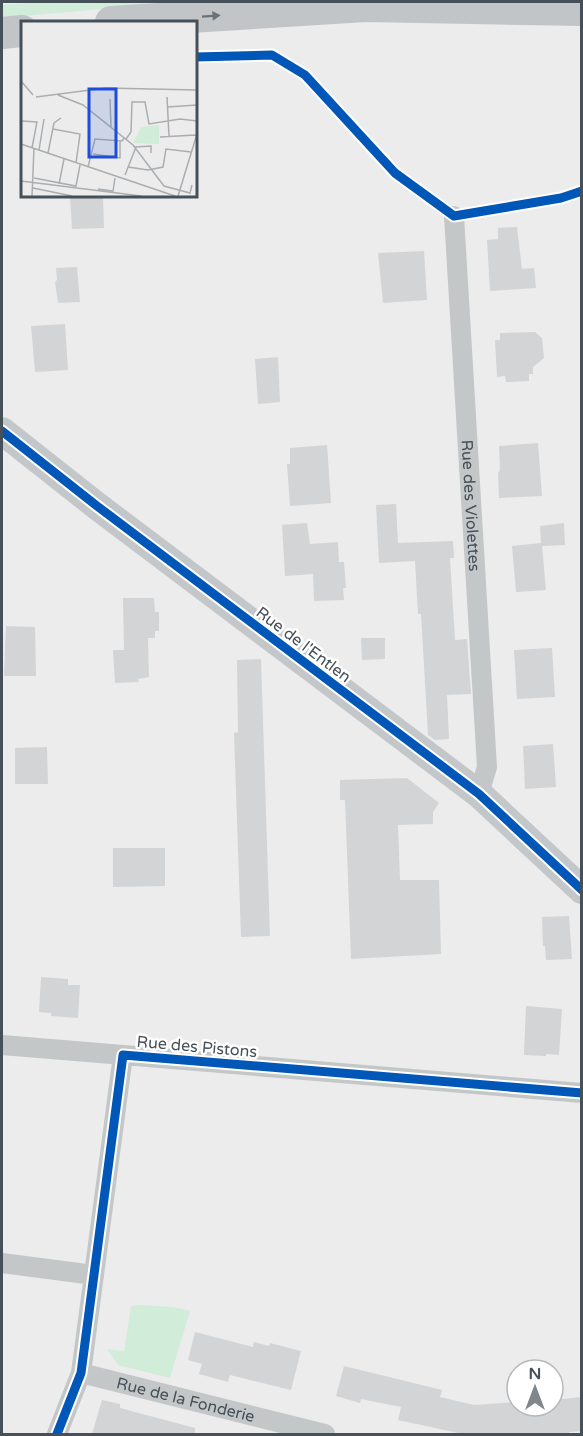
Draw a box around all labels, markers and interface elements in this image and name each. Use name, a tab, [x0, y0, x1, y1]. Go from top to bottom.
one-way arrow	[201, 11, 220, 21]
inset map	[21, 21, 196, 196]
street label: Rue des Violettes	[456, 439, 484, 572]
street label: Rue de l'Entlen	[252, 603, 355, 687]
street label: Rue des Pistons	[136, 1032, 258, 1062]
north arrow	[505, 1358, 565, 1418]
text: N	[529, 1364, 541, 1384]
street label: Rue de la Fonderie	[114, 1373, 257, 1427]

